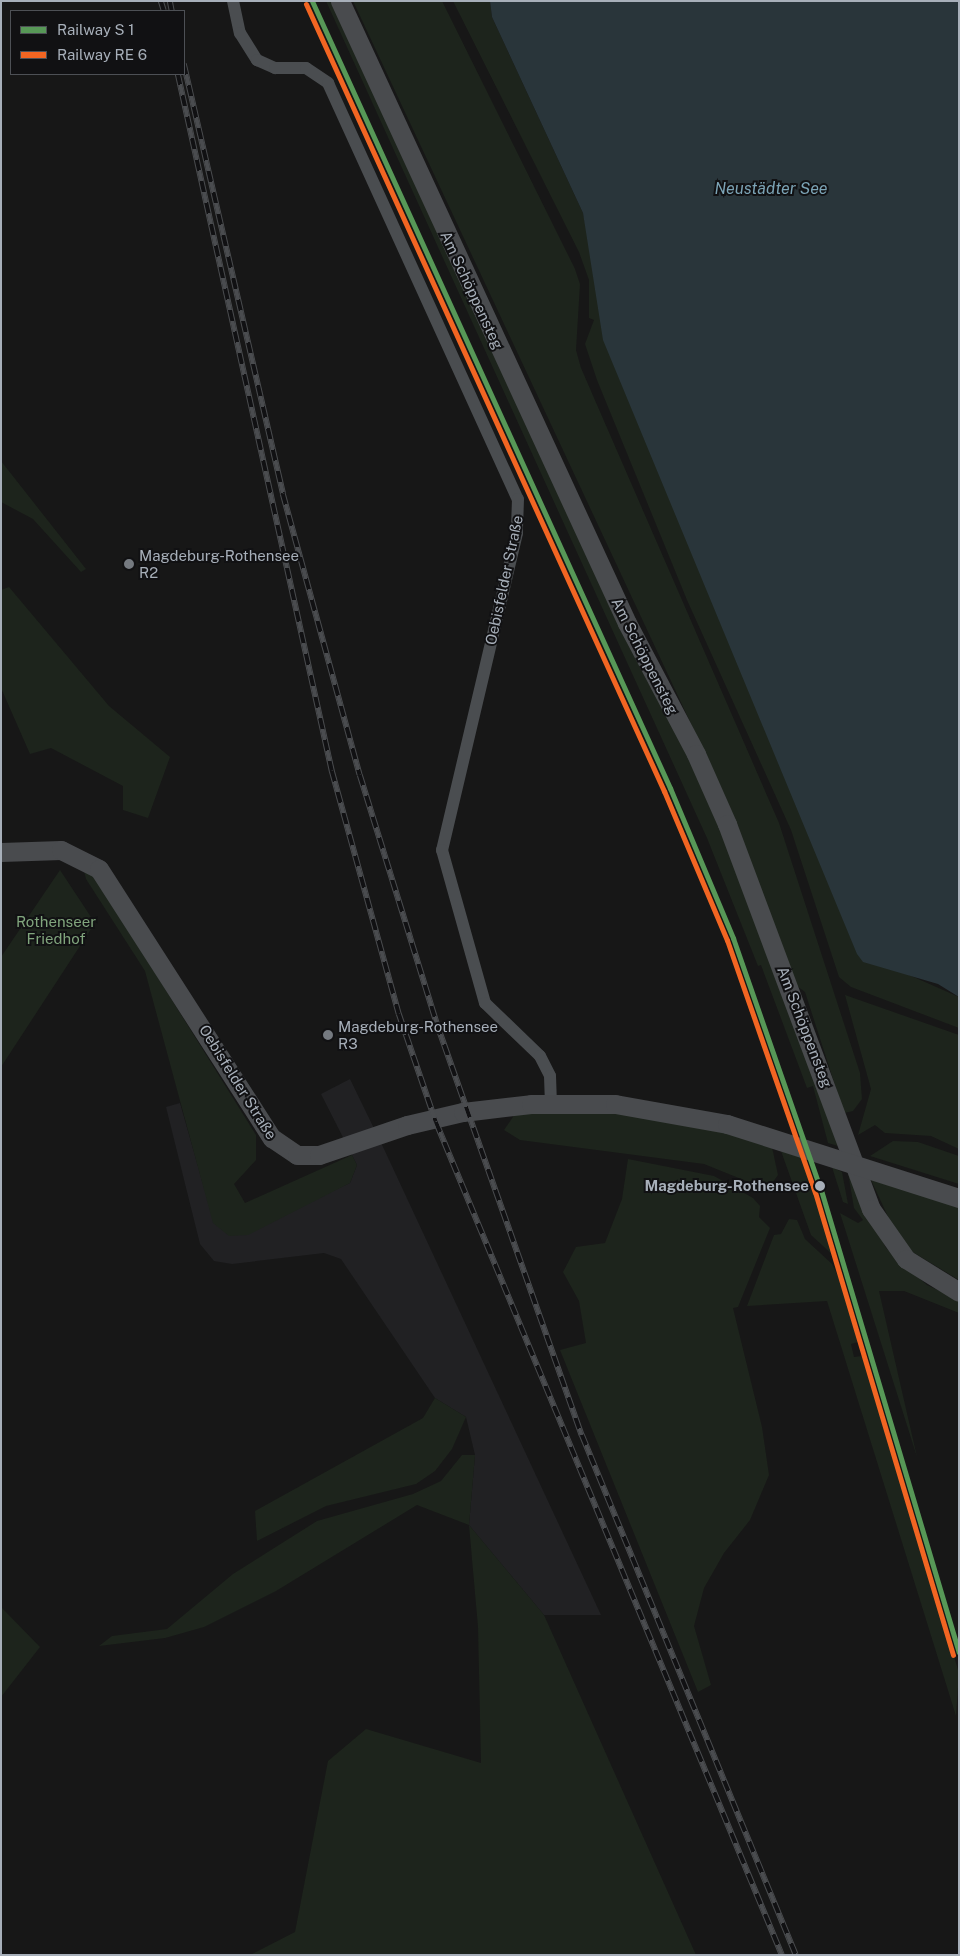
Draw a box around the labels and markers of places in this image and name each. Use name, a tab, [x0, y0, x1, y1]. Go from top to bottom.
place label: Magdeburg-Rothensee R2	[139, 546, 299, 581]
marker: Magdeburg-Rothensee R2	[123, 558, 135, 570]
place label: Magdeburg-Rothensee R3	[338, 1017, 498, 1052]
marker: Magdeburg-Rothensee R3	[322, 1029, 334, 1041]
place label: Magdeburg-Rothensee	[644, 1177, 809, 1195]
marker: Magdeburg-Rothensee	[813, 1179, 827, 1193]

